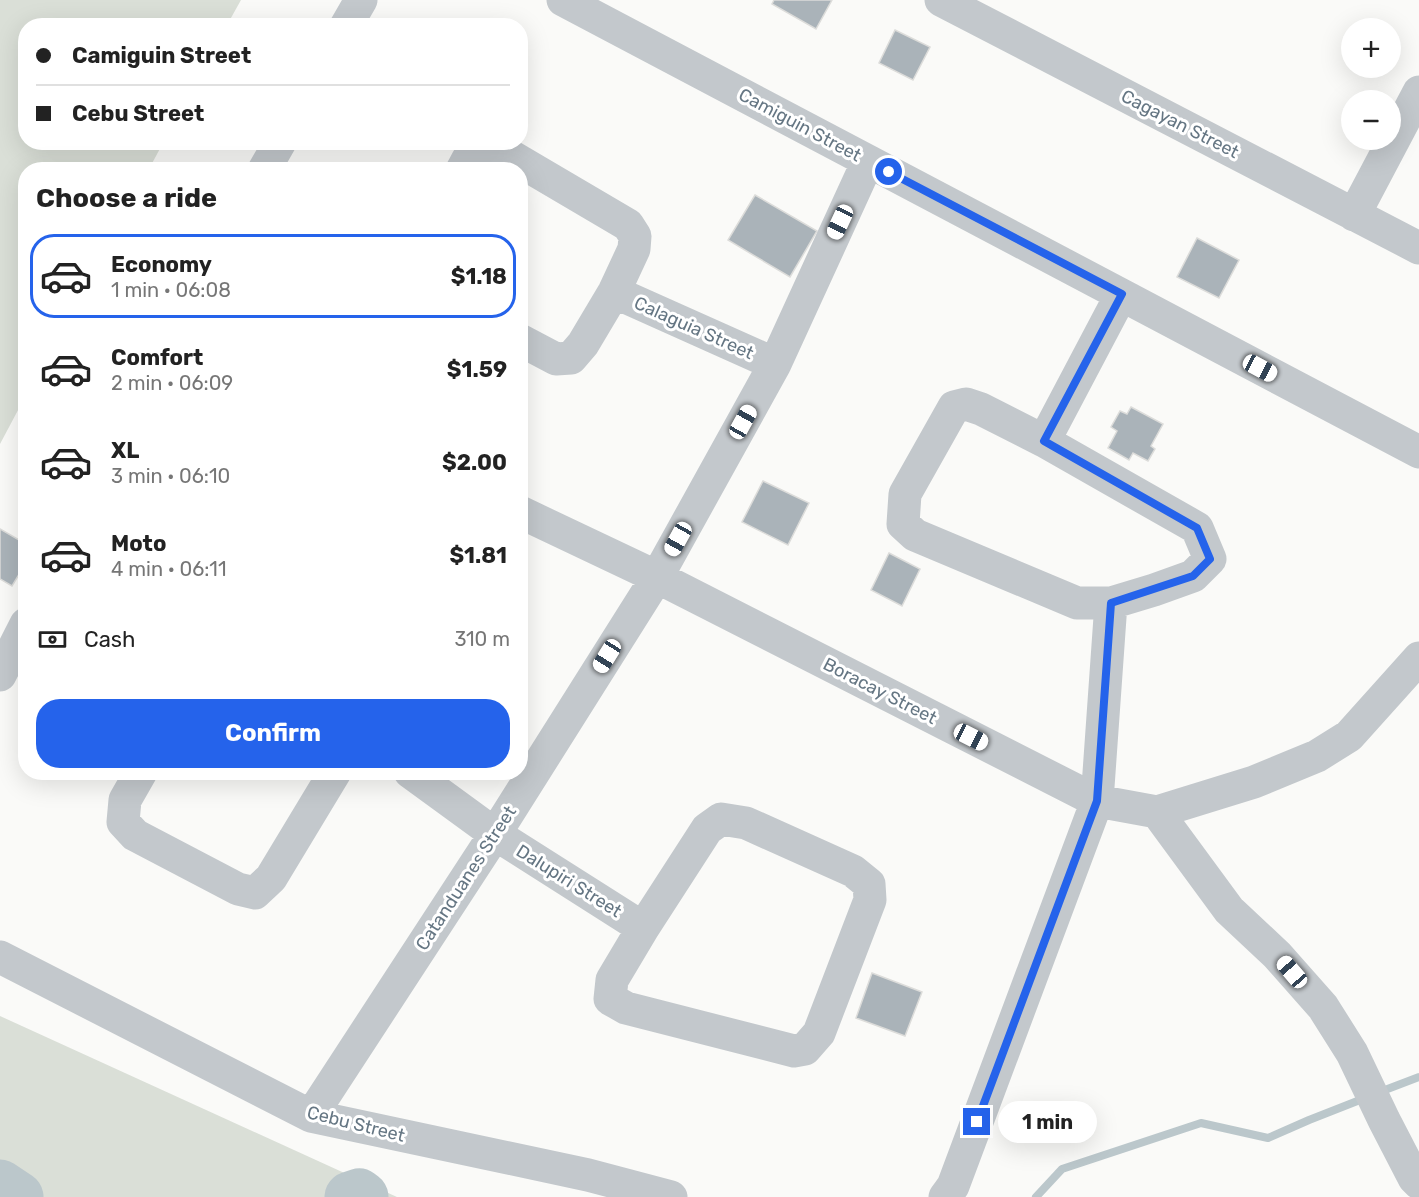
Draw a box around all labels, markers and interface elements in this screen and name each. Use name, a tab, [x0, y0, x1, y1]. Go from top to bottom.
map controls	[1341, 18, 1401, 150]
button: +	[1341, 18, 1401, 78]
text: Camiguin Street	[72, 42, 251, 69]
street label: Camiguin Street	[735, 83, 865, 167]
street label: Cagayan Street	[1117, 85, 1243, 163]
button: −	[1341, 90, 1401, 150]
text: Cebu Street	[72, 100, 204, 127]
route start	[875, 158, 902, 185]
text: Choose a ride	[36, 182, 217, 214]
car	[824, 202, 856, 242]
icon: car	[39, 249, 93, 303]
text: Economy	[111, 251, 212, 278]
text: $1.18	[451, 263, 507, 290]
text: 1 min · 06:08	[111, 278, 231, 302]
street label: Calaguia Street	[631, 292, 757, 364]
icon: car	[39, 342, 93, 396]
text: Comfort	[111, 344, 203, 371]
car	[1240, 352, 1280, 384]
text: $1.59	[447, 356, 507, 383]
text: 2 min · 06:09	[111, 371, 233, 395]
car	[726, 402, 760, 442]
icon: car	[39, 435, 93, 489]
text: XL	[111, 437, 139, 464]
text: $2.00	[442, 449, 507, 476]
text: 3 min · 06:10	[111, 464, 230, 488]
car	[661, 519, 695, 559]
icon: car	[39, 528, 93, 582]
text: Moto	[111, 530, 166, 557]
text: $1.81	[449, 542, 507, 569]
text: 4 min · 06:11	[111, 557, 226, 581]
icon: cash	[36, 623, 69, 656]
text: Cash	[84, 626, 135, 653]
text: 310 m	[454, 627, 510, 651]
car	[590, 636, 624, 676]
street label: Boracay Street	[820, 653, 940, 729]
button: Confirm	[36, 699, 510, 768]
car	[951, 721, 991, 753]
street label: Catanduanes Street	[411, 802, 521, 954]
street label: Dalupiri Street	[512, 840, 626, 922]
car	[1273, 953, 1311, 991]
street label: Cebu Street	[305, 1101, 407, 1147]
callout: 1 min	[998, 1101, 1097, 1143]
route end	[963, 1108, 990, 1135]
text: 1 min	[1022, 1110, 1073, 1134]

